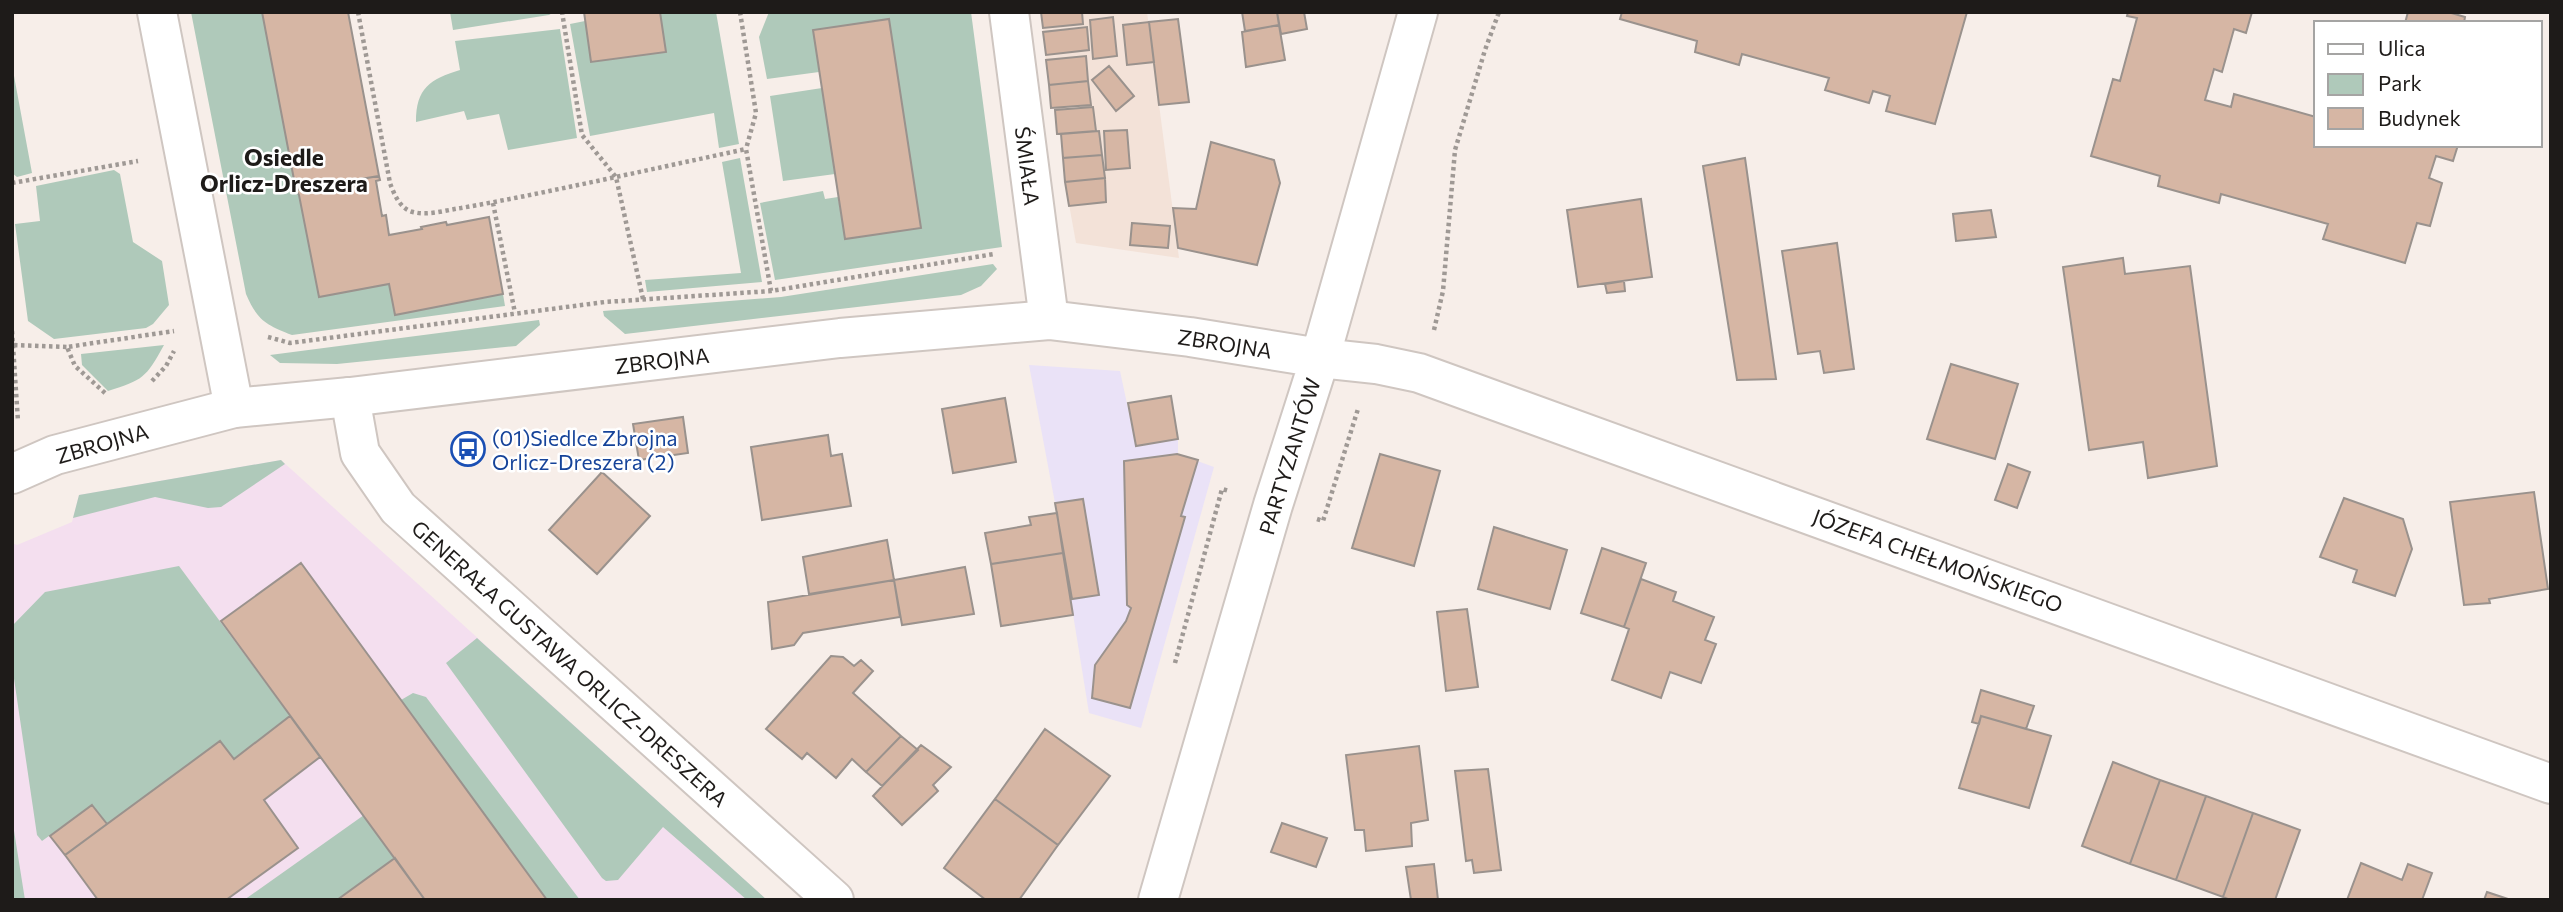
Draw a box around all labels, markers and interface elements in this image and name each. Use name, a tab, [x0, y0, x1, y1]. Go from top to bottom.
legend	[2314, 21, 2542, 147]
text: Ulica	[2378, 35, 2425, 60]
text: Park	[2378, 70, 2422, 95]
text: Budynek	[2378, 105, 2461, 130]
street label: ŚMIAŁA	[1011, 125, 1045, 207]
district label: Osiedle Orlicz-Dreszera	[200, 143, 368, 197]
street label: ZBROJNA	[1176, 323, 1274, 363]
street label: ZBROJNA	[613, 342, 711, 378]
street label: PARTYZANTÓW	[1253, 375, 1325, 537]
street label: ZBROJNA	[53, 418, 151, 468]
place label: (01)Siedlce Zbrojna Orlicz-Dreszera (2)	[492, 425, 677, 474]
bus stop icon: (01)Siedlce Zbrojna Orlicz-Dreszera (2)	[449, 430, 487, 468]
street label: JÓZEFA CHEŁMOŃSKIEGO	[1810, 503, 2066, 617]
street label: GENERAŁA GUSTAWA ORLICZ-DRESZERA	[407, 515, 733, 811]

